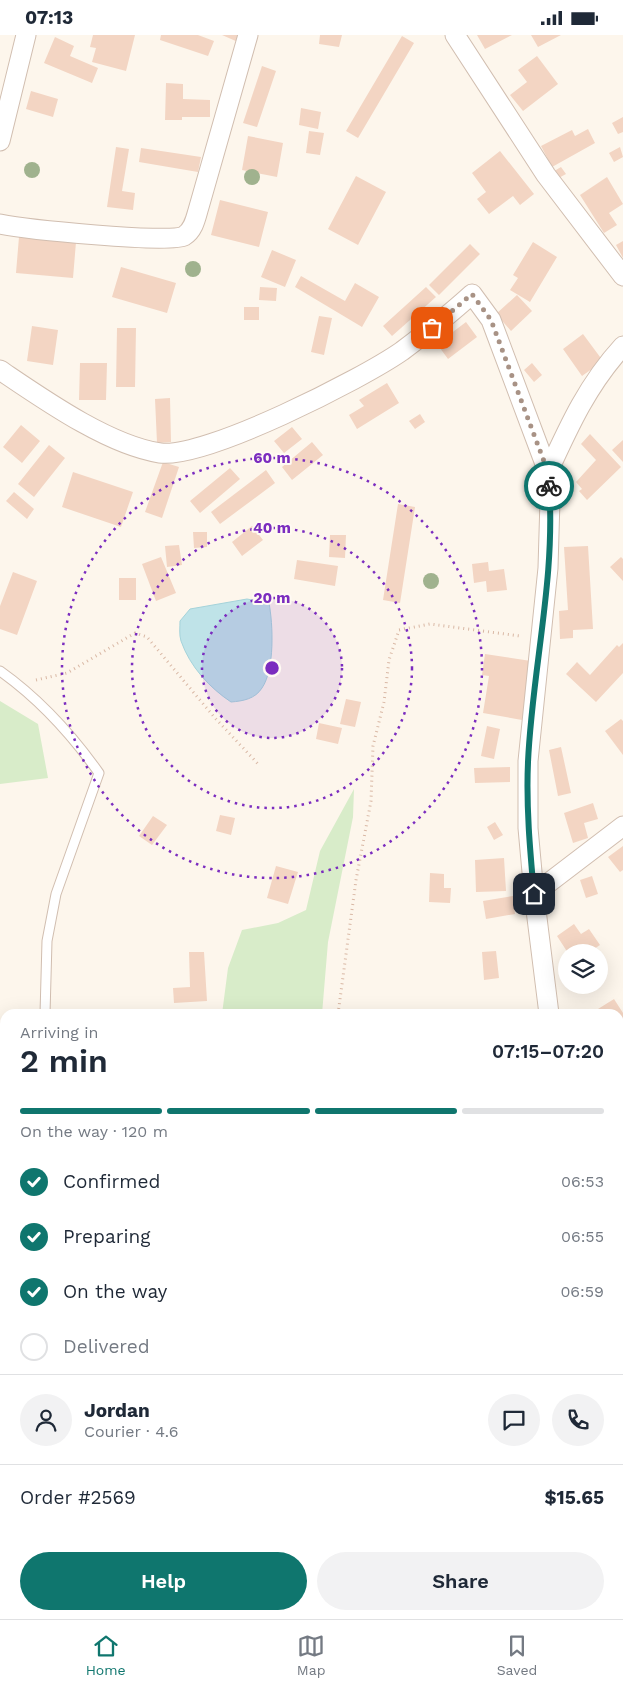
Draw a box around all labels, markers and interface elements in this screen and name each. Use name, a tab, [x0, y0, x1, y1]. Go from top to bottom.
text: 07:13	[25, 6, 73, 29]
pin	[411, 307, 453, 349]
icon: bag	[418, 314, 446, 342]
text: 60 m	[253, 449, 291, 467]
courier	[524, 461, 574, 511]
icon: bike	[535, 472, 563, 500]
text: 40 m	[253, 519, 291, 537]
text: 20 m	[253, 589, 291, 607]
centre of rings	[263, 659, 281, 677]
pin	[513, 873, 555, 915]
icon: home	[520, 880, 548, 908]
map controls	[558, 944, 608, 994]
button: layers	[558, 944, 608, 994]
text: Arriving in	[20, 1023, 98, 1042]
text: 07:15–07:20	[492, 1040, 604, 1063]
text: 2 min	[20, 1042, 108, 1080]
text: On the way · 120 m	[20, 1122, 168, 1141]
icon: check	[20, 1168, 48, 1196]
text: Confirmed	[63, 1170, 160, 1193]
text: 06:53	[561, 1172, 604, 1191]
icon: check	[20, 1223, 48, 1251]
text: Preparing	[63, 1225, 150, 1248]
text: 06:55	[561, 1227, 604, 1246]
icon: check	[20, 1278, 48, 1306]
text: On the way	[63, 1280, 167, 1303]
text: 06:59	[560, 1282, 604, 1301]
text: Delivered	[63, 1335, 150, 1358]
button: person	[20, 1394, 72, 1446]
button: chat	[488, 1394, 540, 1446]
button: phone	[552, 1394, 604, 1446]
text: Jordan	[84, 1399, 150, 1422]
text: Courier · 4.6	[84, 1422, 179, 1441]
text: Order #2569	[20, 1486, 136, 1509]
text: $15.65	[544, 1486, 604, 1509]
button: Help	[20, 1552, 307, 1610]
button: Share	[317, 1552, 604, 1610]
tab: Home	[86, 1632, 126, 1678]
tab: Map	[297, 1632, 325, 1678]
tab: Saved	[497, 1632, 537, 1678]

